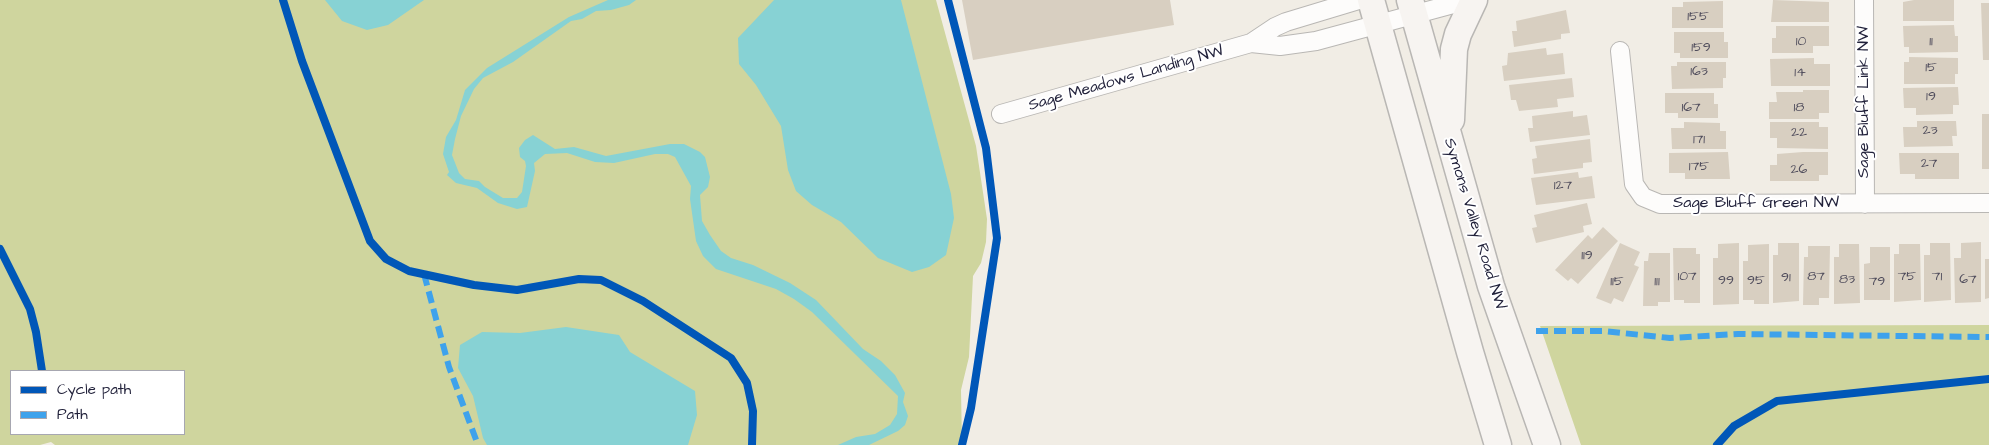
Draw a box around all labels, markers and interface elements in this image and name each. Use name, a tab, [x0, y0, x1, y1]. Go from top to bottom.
house number: 155	[1687, 9, 1709, 25]
street label: Sage Bluff Link NW	[1855, 26, 1875, 178]
house number: 10	[1796, 34, 1806, 50]
house number: 11	[1929, 34, 1933, 50]
house number: 159	[1691, 40, 1711, 56]
street label: Sage Meadows Landing NW	[1026, 42, 1226, 116]
house number: 15	[1925, 60, 1937, 76]
house number: 163	[1690, 64, 1708, 80]
house number: 14	[1794, 65, 1806, 81]
house number: 19	[1926, 89, 1936, 105]
house number: 167	[1681, 100, 1701, 116]
house number: 18	[1794, 100, 1804, 116]
house number: 23	[1922, 123, 1938, 139]
house number: 22	[1791, 125, 1807, 141]
house number: 171	[1693, 132, 1705, 148]
street label: Symons Valley Road NW	[1439, 136, 1509, 312]
house number: 27	[1921, 156, 1937, 172]
house number: 175	[1689, 159, 1709, 175]
house number: 26	[1791, 162, 1807, 178]
house number: 127	[1554, 178, 1572, 194]
street label: Sage Bluff Green NW	[1673, 194, 1839, 214]
house number: 119	[1581, 248, 1593, 264]
house number: 107	[1677, 269, 1697, 285]
house number: 87	[1807, 269, 1825, 285]
house number: 75	[1898, 269, 1916, 285]
house number: 71	[1932, 269, 1942, 285]
house number: 91	[1781, 270, 1791, 286]
house number: 83	[1839, 272, 1855, 288]
house number: 67	[1959, 272, 1977, 288]
house number: 99	[1718, 273, 1734, 289]
house number: 95	[1747, 273, 1765, 289]
house number: 115	[1610, 274, 1624, 290]
house number: 111	[1654, 274, 1660, 290]
house number: 79	[1869, 274, 1885, 290]
legend	[10, 370, 185, 435]
text: Cycle path	[57, 379, 131, 400]
text: Path	[57, 404, 88, 425]

